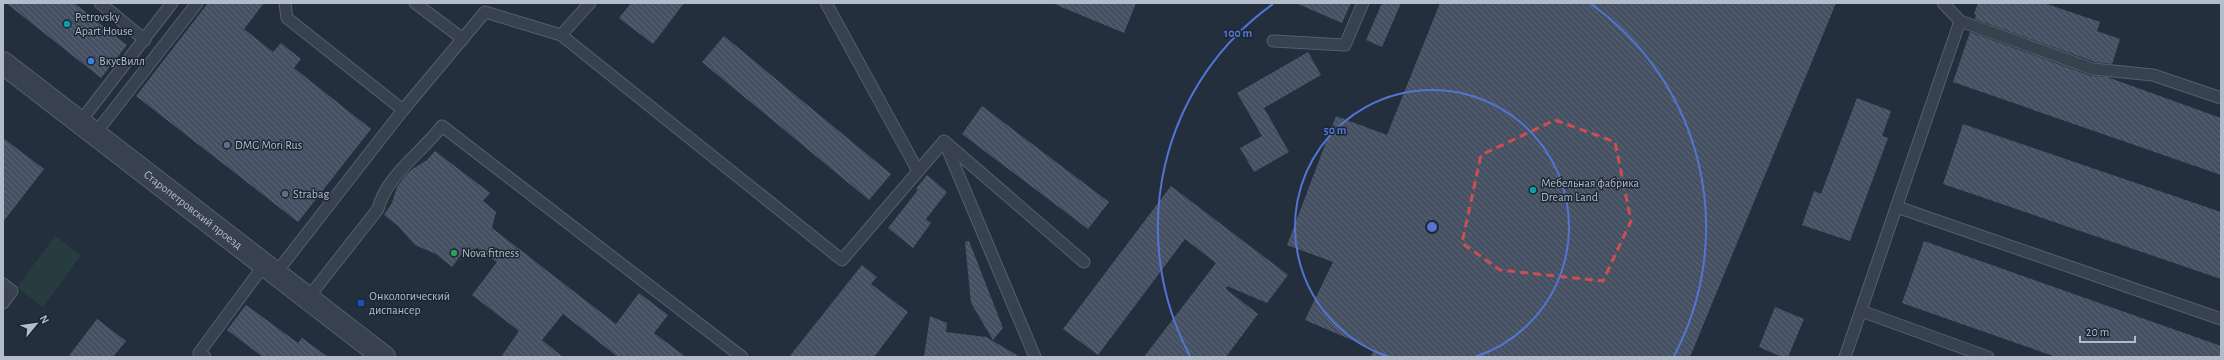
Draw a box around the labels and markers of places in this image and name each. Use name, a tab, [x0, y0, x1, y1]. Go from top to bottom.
place label: Petrovsky Apart House	[75, 11, 133, 37]
marker: Petrovsky Apart House	[62, 19, 72, 29]
place label: ВкусВилл	[99, 55, 145, 68]
marker: ВкусВилл	[86, 56, 96, 66]
place label: DMG Mori Rus	[235, 139, 302, 151]
marker: DMG Mori Rus	[222, 140, 232, 150]
place label: Мебельная фабрика Dream Land	[1541, 177, 1639, 203]
marker: Мебельная фабрика Dream Land	[1528, 185, 1538, 195]
place label: Strabag	[293, 188, 330, 200]
marker: Strabag	[280, 189, 290, 199]
centre of rings	[1425, 220, 1439, 234]
place label: Nova fitness	[462, 247, 519, 259]
marker: Nova fitness	[449, 248, 459, 258]
place label: Онкологический диспансер	[369, 290, 450, 316]
marker: Онкологический диспансер	[356, 298, 366, 308]

